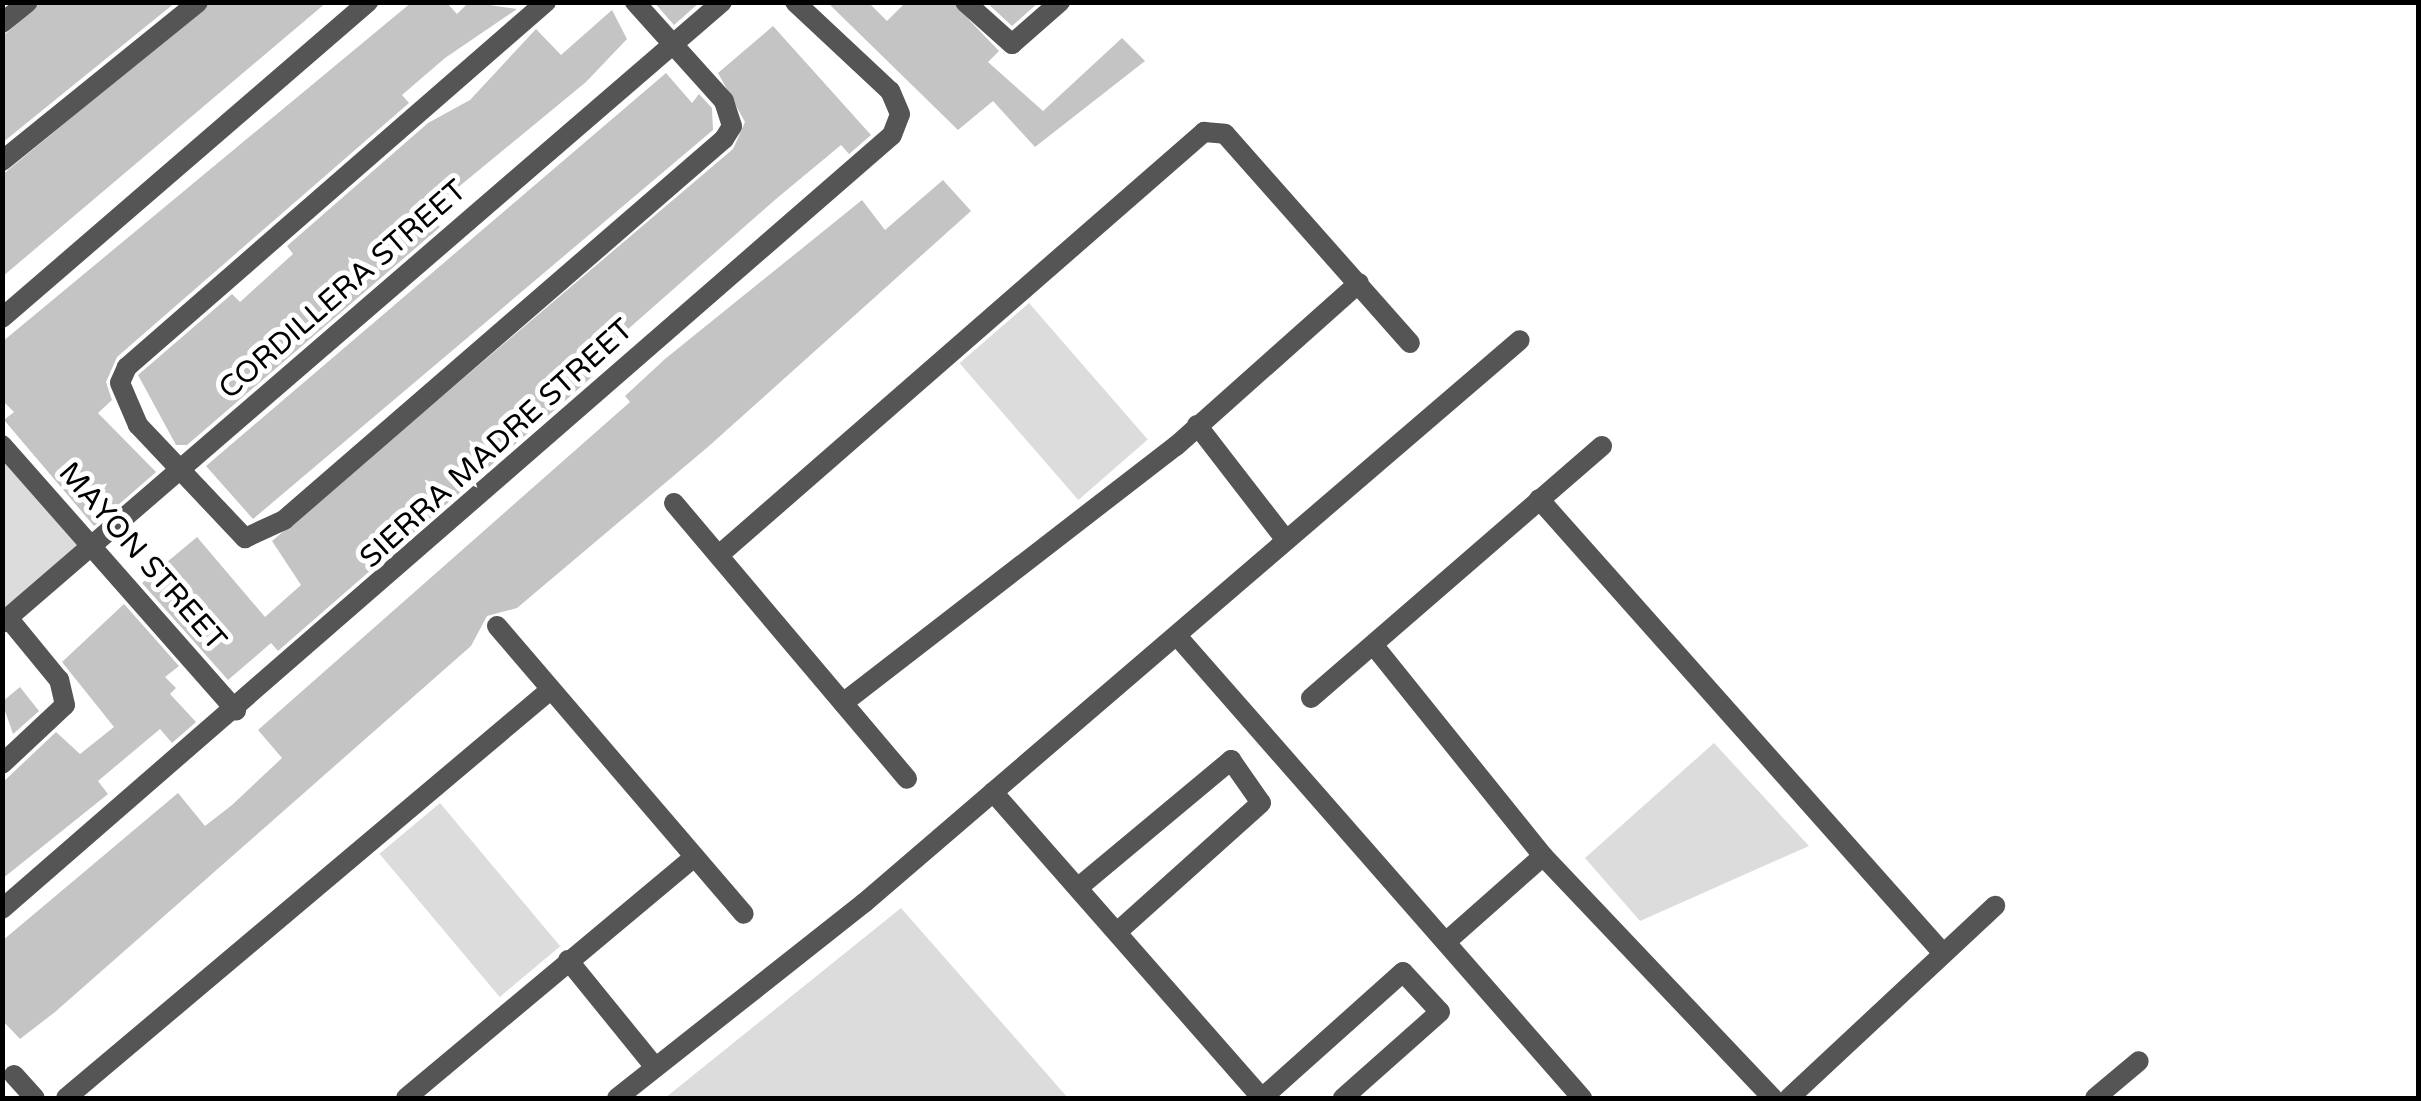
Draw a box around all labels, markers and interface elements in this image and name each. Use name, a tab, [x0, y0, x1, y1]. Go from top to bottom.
street label: CORDILLERA STREET	[212, 173, 474, 407]
street label: SIERRA MADRE STREET	[353, 312, 641, 576]
street label: MAYON STREET	[50, 456, 234, 658]

